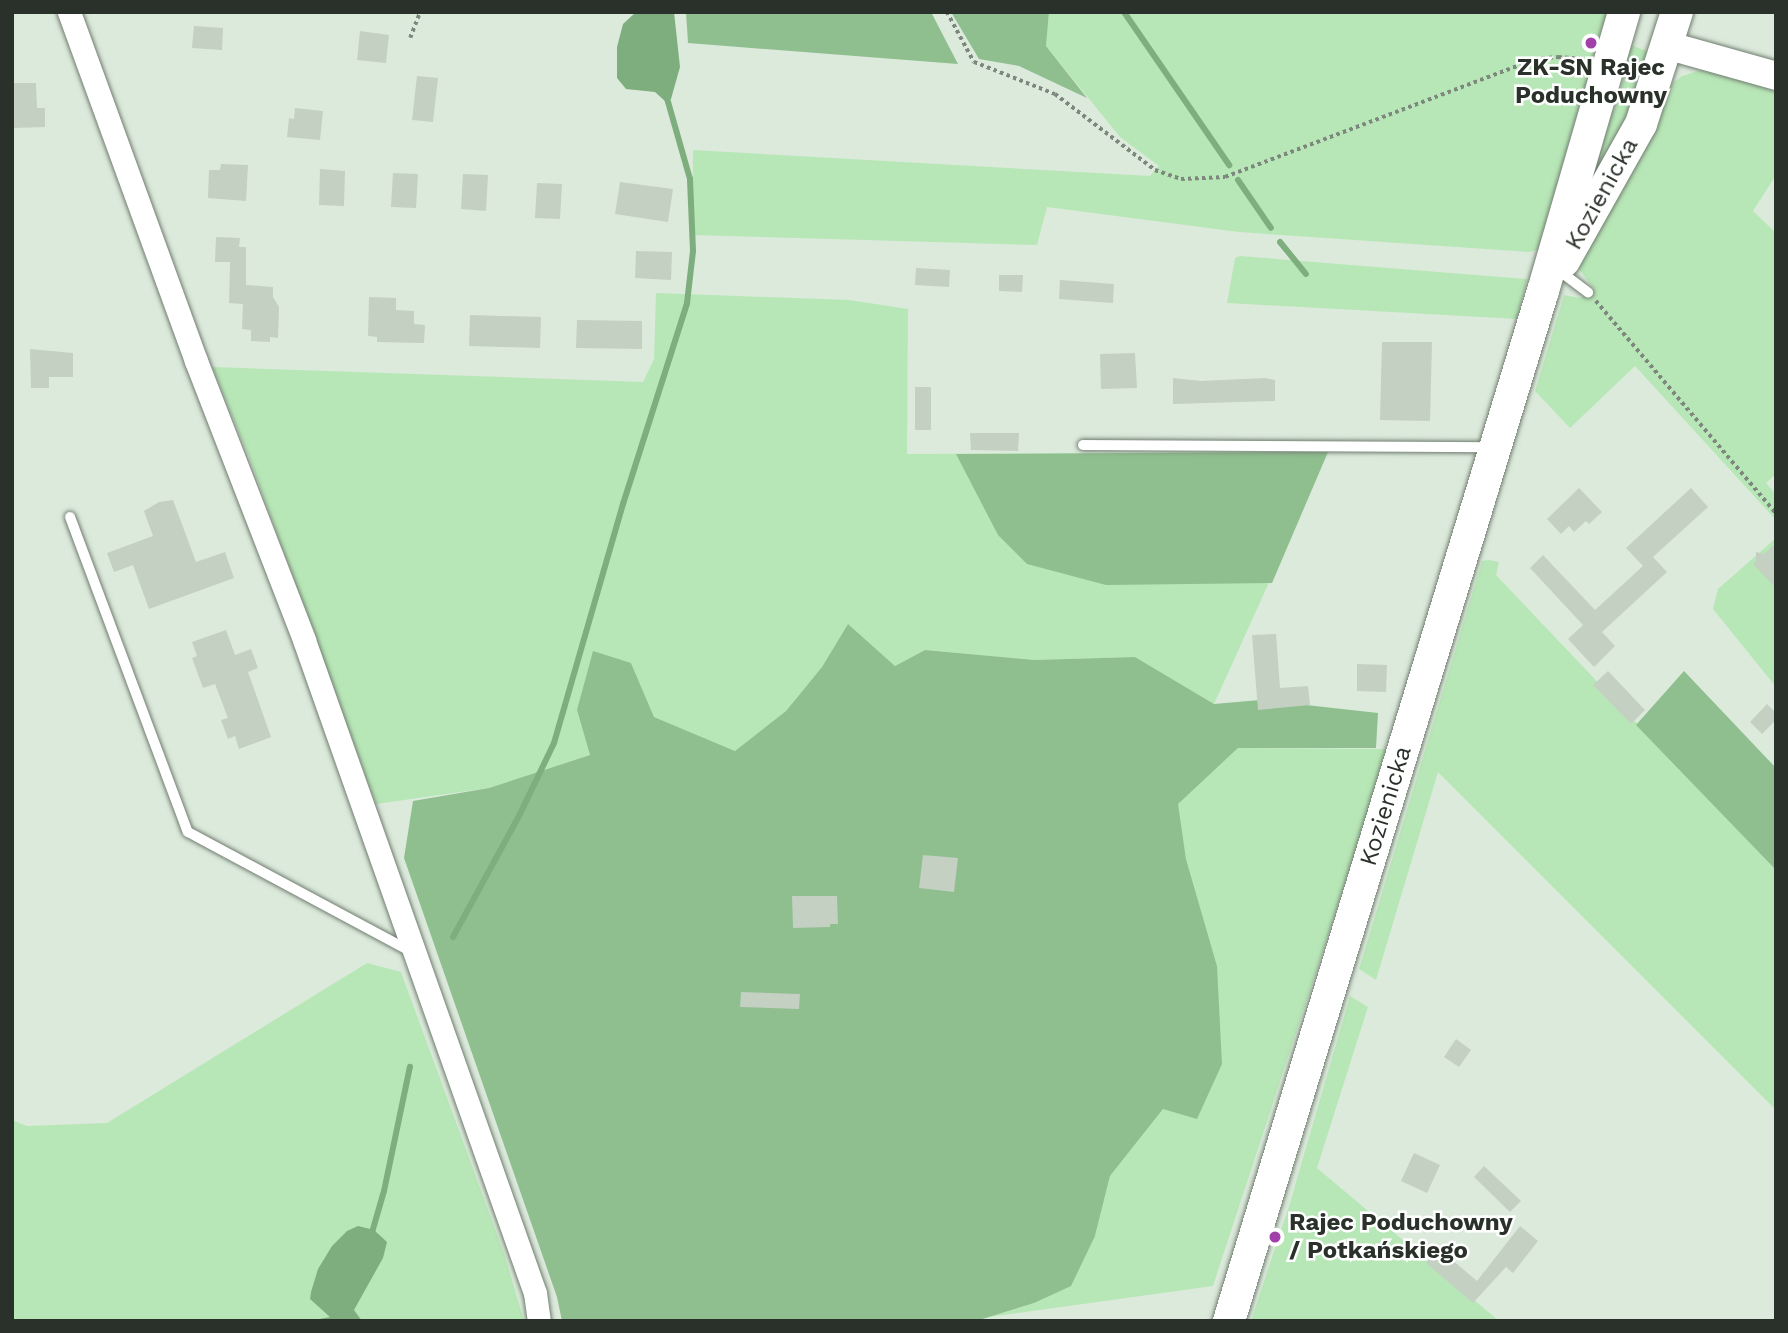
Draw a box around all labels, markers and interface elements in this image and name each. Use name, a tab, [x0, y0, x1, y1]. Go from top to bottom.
marker: ZK-SN Rajec Poduchowny	[1583, 35, 1599, 51]
place label: ZK-SN Rajec Poduchowny	[1515, 54, 1667, 110]
street label: Kozienicka	[1559, 133, 1645, 255]
street label: Kozienicka	[1354, 743, 1418, 869]
place label: Rajec Poduchowny / Potkańskiego	[1289, 1209, 1513, 1265]
marker: Rajec Poduchowny / Potkańskiego	[1267, 1229, 1283, 1245]

